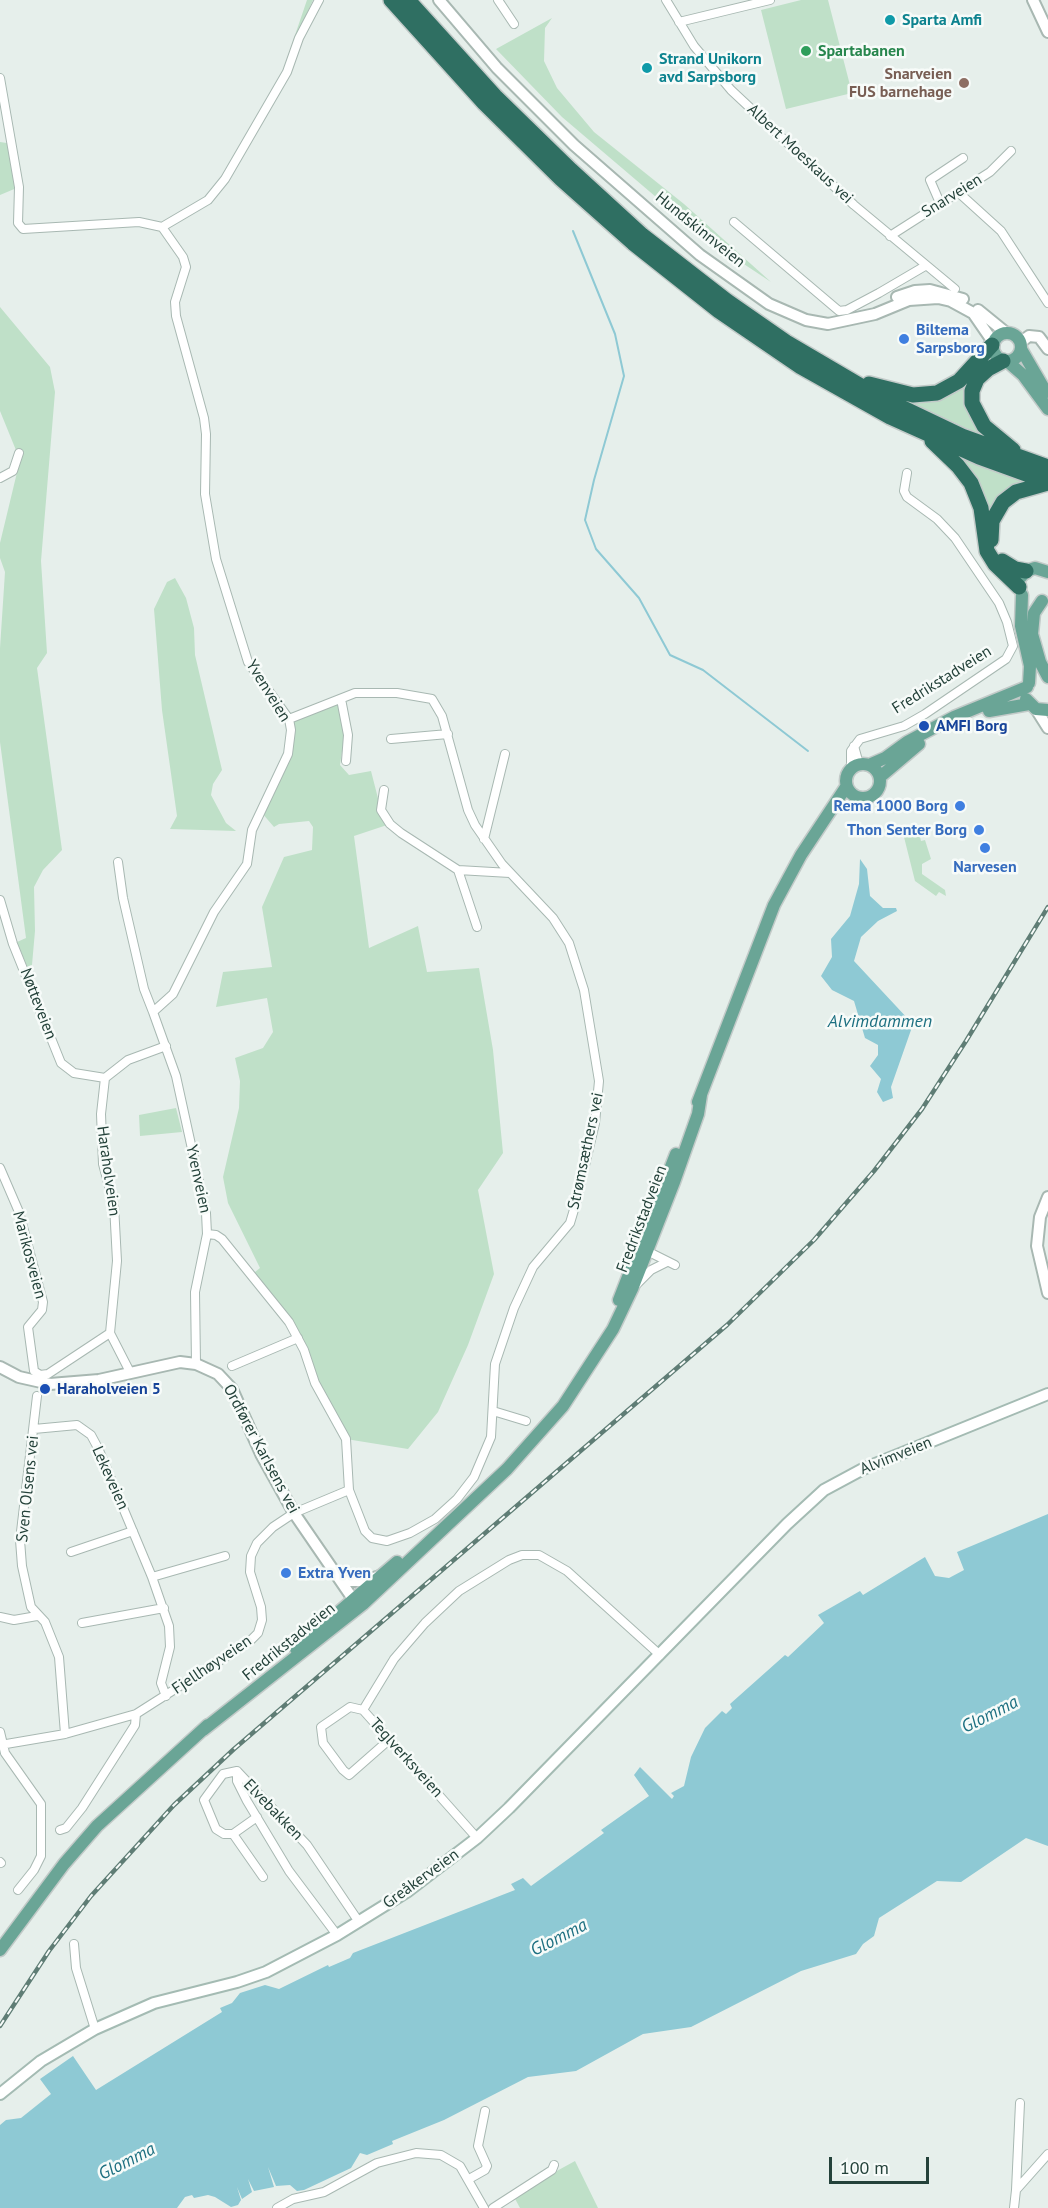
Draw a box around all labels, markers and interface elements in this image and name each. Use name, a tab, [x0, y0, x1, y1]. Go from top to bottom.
place label: Sparta Amfi	[902, 10, 982, 30]
marker: Sparta Amfi	[883, 13, 897, 27]
place label: Spartabanen	[818, 41, 905, 61]
marker: Spartabanen	[799, 44, 813, 58]
place label: Strand Unikorn avd Sarpsborg	[659, 49, 762, 87]
marker: Strand Unikorn avd Sarpsborg	[640, 61, 654, 75]
place label: Snarveien FUS barnehage	[849, 64, 952, 102]
marker: Snarveien FUS barnehage	[957, 76, 971, 90]
street label: Albert Moeskaus vei	[743, 100, 857, 208]
street label: Snarveien	[918, 170, 986, 222]
street label: Hundskinnveien	[651, 188, 749, 272]
place label: Biltema Sarpsborg	[916, 320, 985, 358]
marker: Biltema Sarpsborg	[897, 332, 911, 346]
street label: Fredrikstadveien	[889, 642, 995, 718]
street label: Yvenveien	[241, 656, 295, 726]
place label: AMFI Borg	[936, 716, 1007, 736]
marker: AMFI Borg	[917, 719, 931, 733]
place label: Rema 1000 Borg	[834, 796, 948, 816]
marker: Rema 1000 Borg	[953, 799, 967, 813]
place label: Thon Senter Borg	[847, 820, 967, 840]
marker: Thon Senter Borg	[972, 823, 986, 837]
marker: Narvesen	[978, 841, 992, 855]
place label: Narvesen	[953, 857, 1017, 877]
street label: Nøtteveien	[16, 966, 60, 1042]
water label: Alvimdammen	[828, 1011, 932, 1033]
street label: Strømsæthers vei	[564, 1091, 608, 1211]
street label: Haraholveien	[92, 1125, 124, 1217]
street label: Yvenveien	[181, 1143, 215, 1215]
street label: Fredrikstadveien	[613, 1163, 671, 1275]
street label: Marikosveien	[8, 1209, 50, 1301]
place label: Haraholveien 5	[57, 1379, 161, 1399]
street label: Ordfører Karlsens vei	[219, 1381, 303, 1517]
marker: Haraholveien 5	[38, 1382, 52, 1396]
street label: Alvimveien	[857, 1433, 935, 1479]
street label: Sven Olsens vei	[13, 1435, 43, 1543]
street label: Lekeveien	[87, 1443, 133, 1513]
place label: Extra Yven	[298, 1563, 371, 1583]
marker: Extra Yven	[279, 1566, 293, 1580]
street label: Fredrikstadveien	[239, 1599, 339, 1685]
street label: Fjellhøyveien	[169, 1631, 255, 1699]
water label: Glomma	[958, 1692, 1022, 1738]
street label: Teglverksveien	[365, 1714, 447, 1802]
street label: Elvebakken	[239, 1775, 307, 1845]
street label: Greåkerveien	[379, 1845, 463, 1913]
water label: Glomma	[527, 1915, 591, 1961]
water label: Glomma	[95, 2139, 159, 2185]
scale bar	[832, 2145, 932, 2183]
text: 100 m	[840, 2156, 889, 2179]

